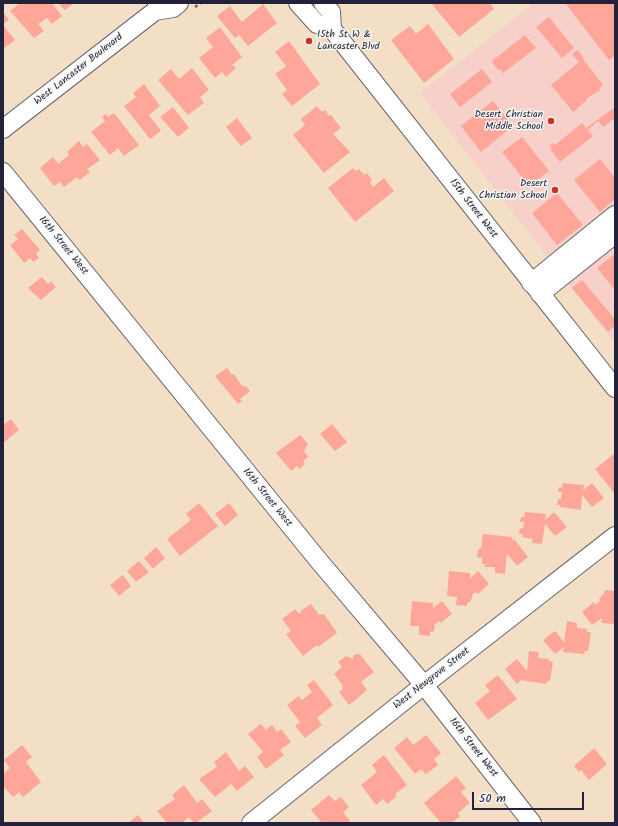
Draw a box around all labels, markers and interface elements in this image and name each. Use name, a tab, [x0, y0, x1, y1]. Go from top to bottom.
place label: 15th St W & Lancaster Blvd	[317, 29, 380, 52]
street label: West Lancaster Boulevard	[32, 32, 126, 108]
marker: 15th St W & Lancaster Blvd	[304, 36, 314, 46]
place label: Desert Christian Middle School	[475, 109, 543, 132]
marker: Desert Christian Middle School	[546, 116, 556, 126]
street label: 15th Street West	[446, 177, 500, 241]
place label: Desert Christian School	[479, 178, 547, 202]
marker: Desert Christian School	[550, 185, 560, 195]
street label: 16th Street West	[36, 214, 90, 278]
street label: 16th Street West	[240, 466, 294, 530]
street label: West Newgrove Street	[392, 646, 472, 712]
street label: 16th Street West	[446, 716, 500, 780]
scale bar	[474, 784, 586, 810]
text: 50 m	[479, 789, 506, 808]

